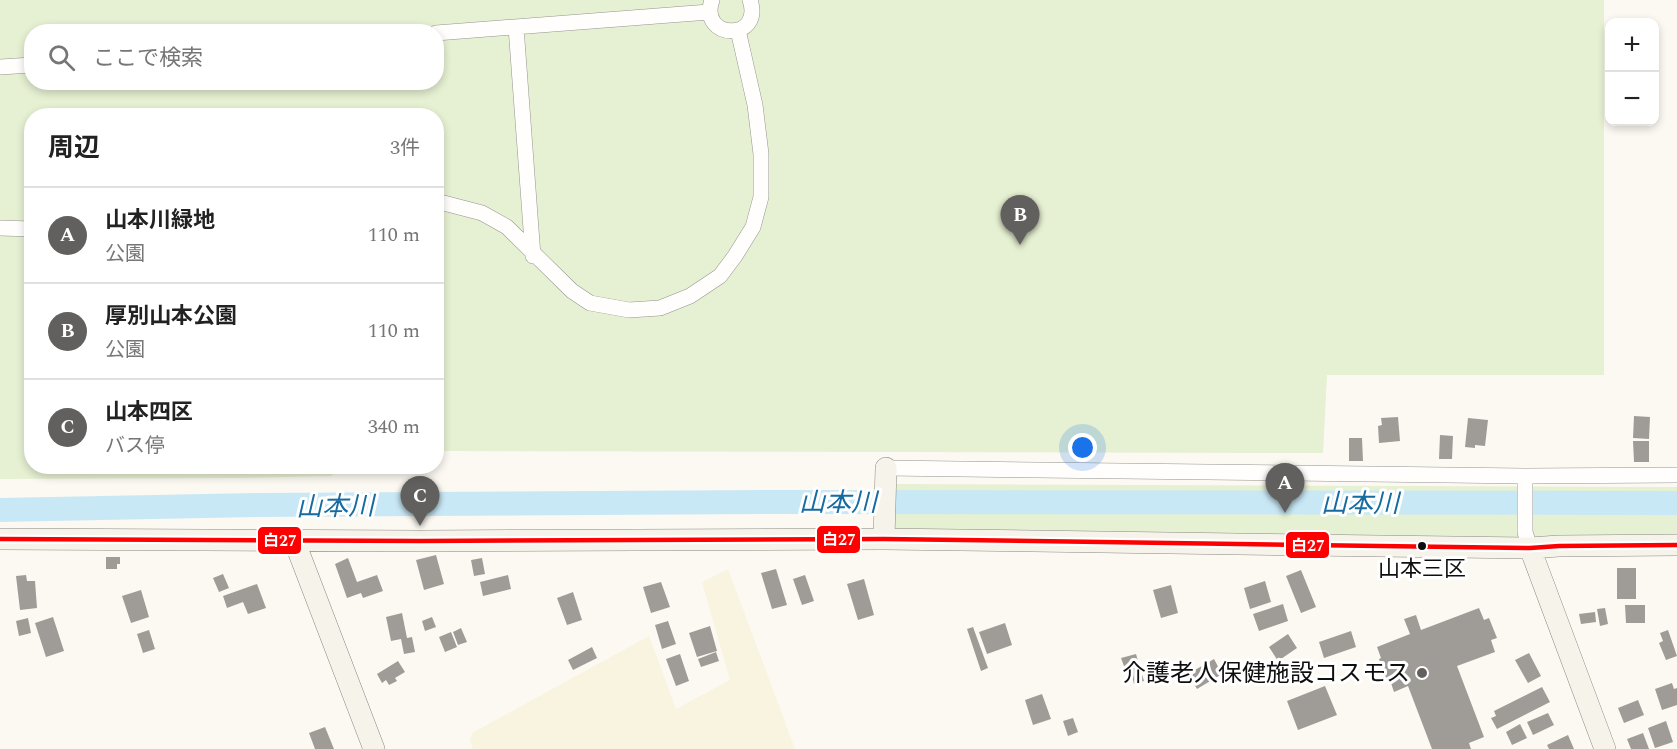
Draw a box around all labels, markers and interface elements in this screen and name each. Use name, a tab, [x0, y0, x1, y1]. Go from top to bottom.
map controls	[1605, 18, 1659, 126]
button: +	[1605, 18, 1659, 72]
search box	[24, 24, 444, 90]
icon: search	[45, 41, 78, 74]
text: ここで検索	[93, 42, 203, 75]
button: −	[1605, 72, 1659, 126]
text: 周辺	[48, 128, 100, 168]
text: 3件	[390, 133, 420, 163]
pin: B	[1000, 196, 1040, 245]
text: 山本川緑地	[105, 204, 215, 237]
text: A	[60, 220, 75, 250]
text: 110 m	[368, 220, 420, 250]
text: 公園	[105, 239, 145, 269]
text: 厚別山本公園	[105, 300, 237, 333]
text: B	[60, 316, 75, 346]
text: 110 m	[368, 316, 420, 346]
text: 公園	[105, 335, 145, 365]
text: 山本四区	[105, 396, 193, 429]
text: C	[60, 412, 75, 442]
text: 340 m	[368, 412, 420, 442]
text: バス停	[105, 431, 165, 461]
your location	[1068, 433, 1097, 462]
pin: A	[1266, 464, 1304, 513]
pin: C	[400, 476, 440, 526]
water label: 山本川	[799, 483, 880, 523]
water label: 山本川	[1321, 484, 1402, 524]
water label: 山本川	[296, 486, 377, 528]
line badge: 白27	[816, 525, 861, 554]
line badge: 白27	[257, 526, 302, 555]
text: 白27	[822, 528, 856, 552]
text: 白27	[263, 529, 297, 553]
line badge: 白27	[1285, 531, 1330, 559]
text: 白27	[1291, 534, 1325, 558]
marker: 山本三区	[1416, 540, 1428, 552]
place label: 山本三区	[1378, 553, 1466, 586]
place label: 介護老人保健施設コスモス	[1122, 656, 1410, 692]
marker: 介護老人保健施設コスモス	[1415, 666, 1429, 680]

